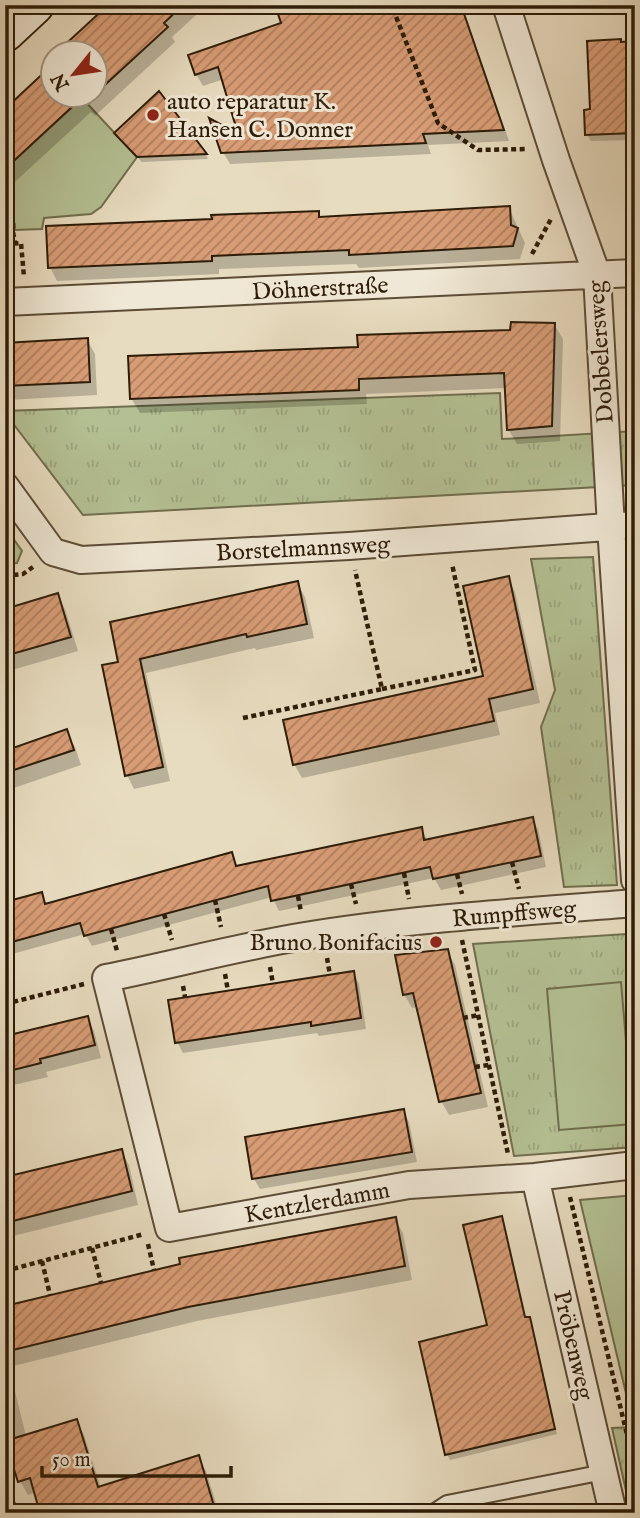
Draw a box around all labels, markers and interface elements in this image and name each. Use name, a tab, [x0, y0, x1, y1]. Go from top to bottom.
north arrow	[38, 38, 108, 108]
text: N	[46, 68, 76, 95]
place label: auto reparatur K. Hansen C. Donner	[167, 87, 353, 146]
marker: auto reparatur K. Hansen C. Donner	[145, 107, 161, 123]
street label: Döhnerstraße	[251, 270, 389, 309]
street label: Dobbelersweg	[581, 278, 622, 424]
street label: Borstelmannsweg	[215, 529, 392, 570]
street label: Rumpffsweg	[451, 894, 578, 935]
place label: Bruno Bonifacius	[249, 928, 422, 959]
marker: Bruno Bonifacius	[428, 934, 444, 950]
street label: Kentzlerdamm	[242, 1175, 392, 1232]
street label: Pröbenweg	[545, 1287, 600, 1404]
scale bar	[42, 1434, 231, 1478]
text: 50 m	[52, 1447, 91, 1474]

